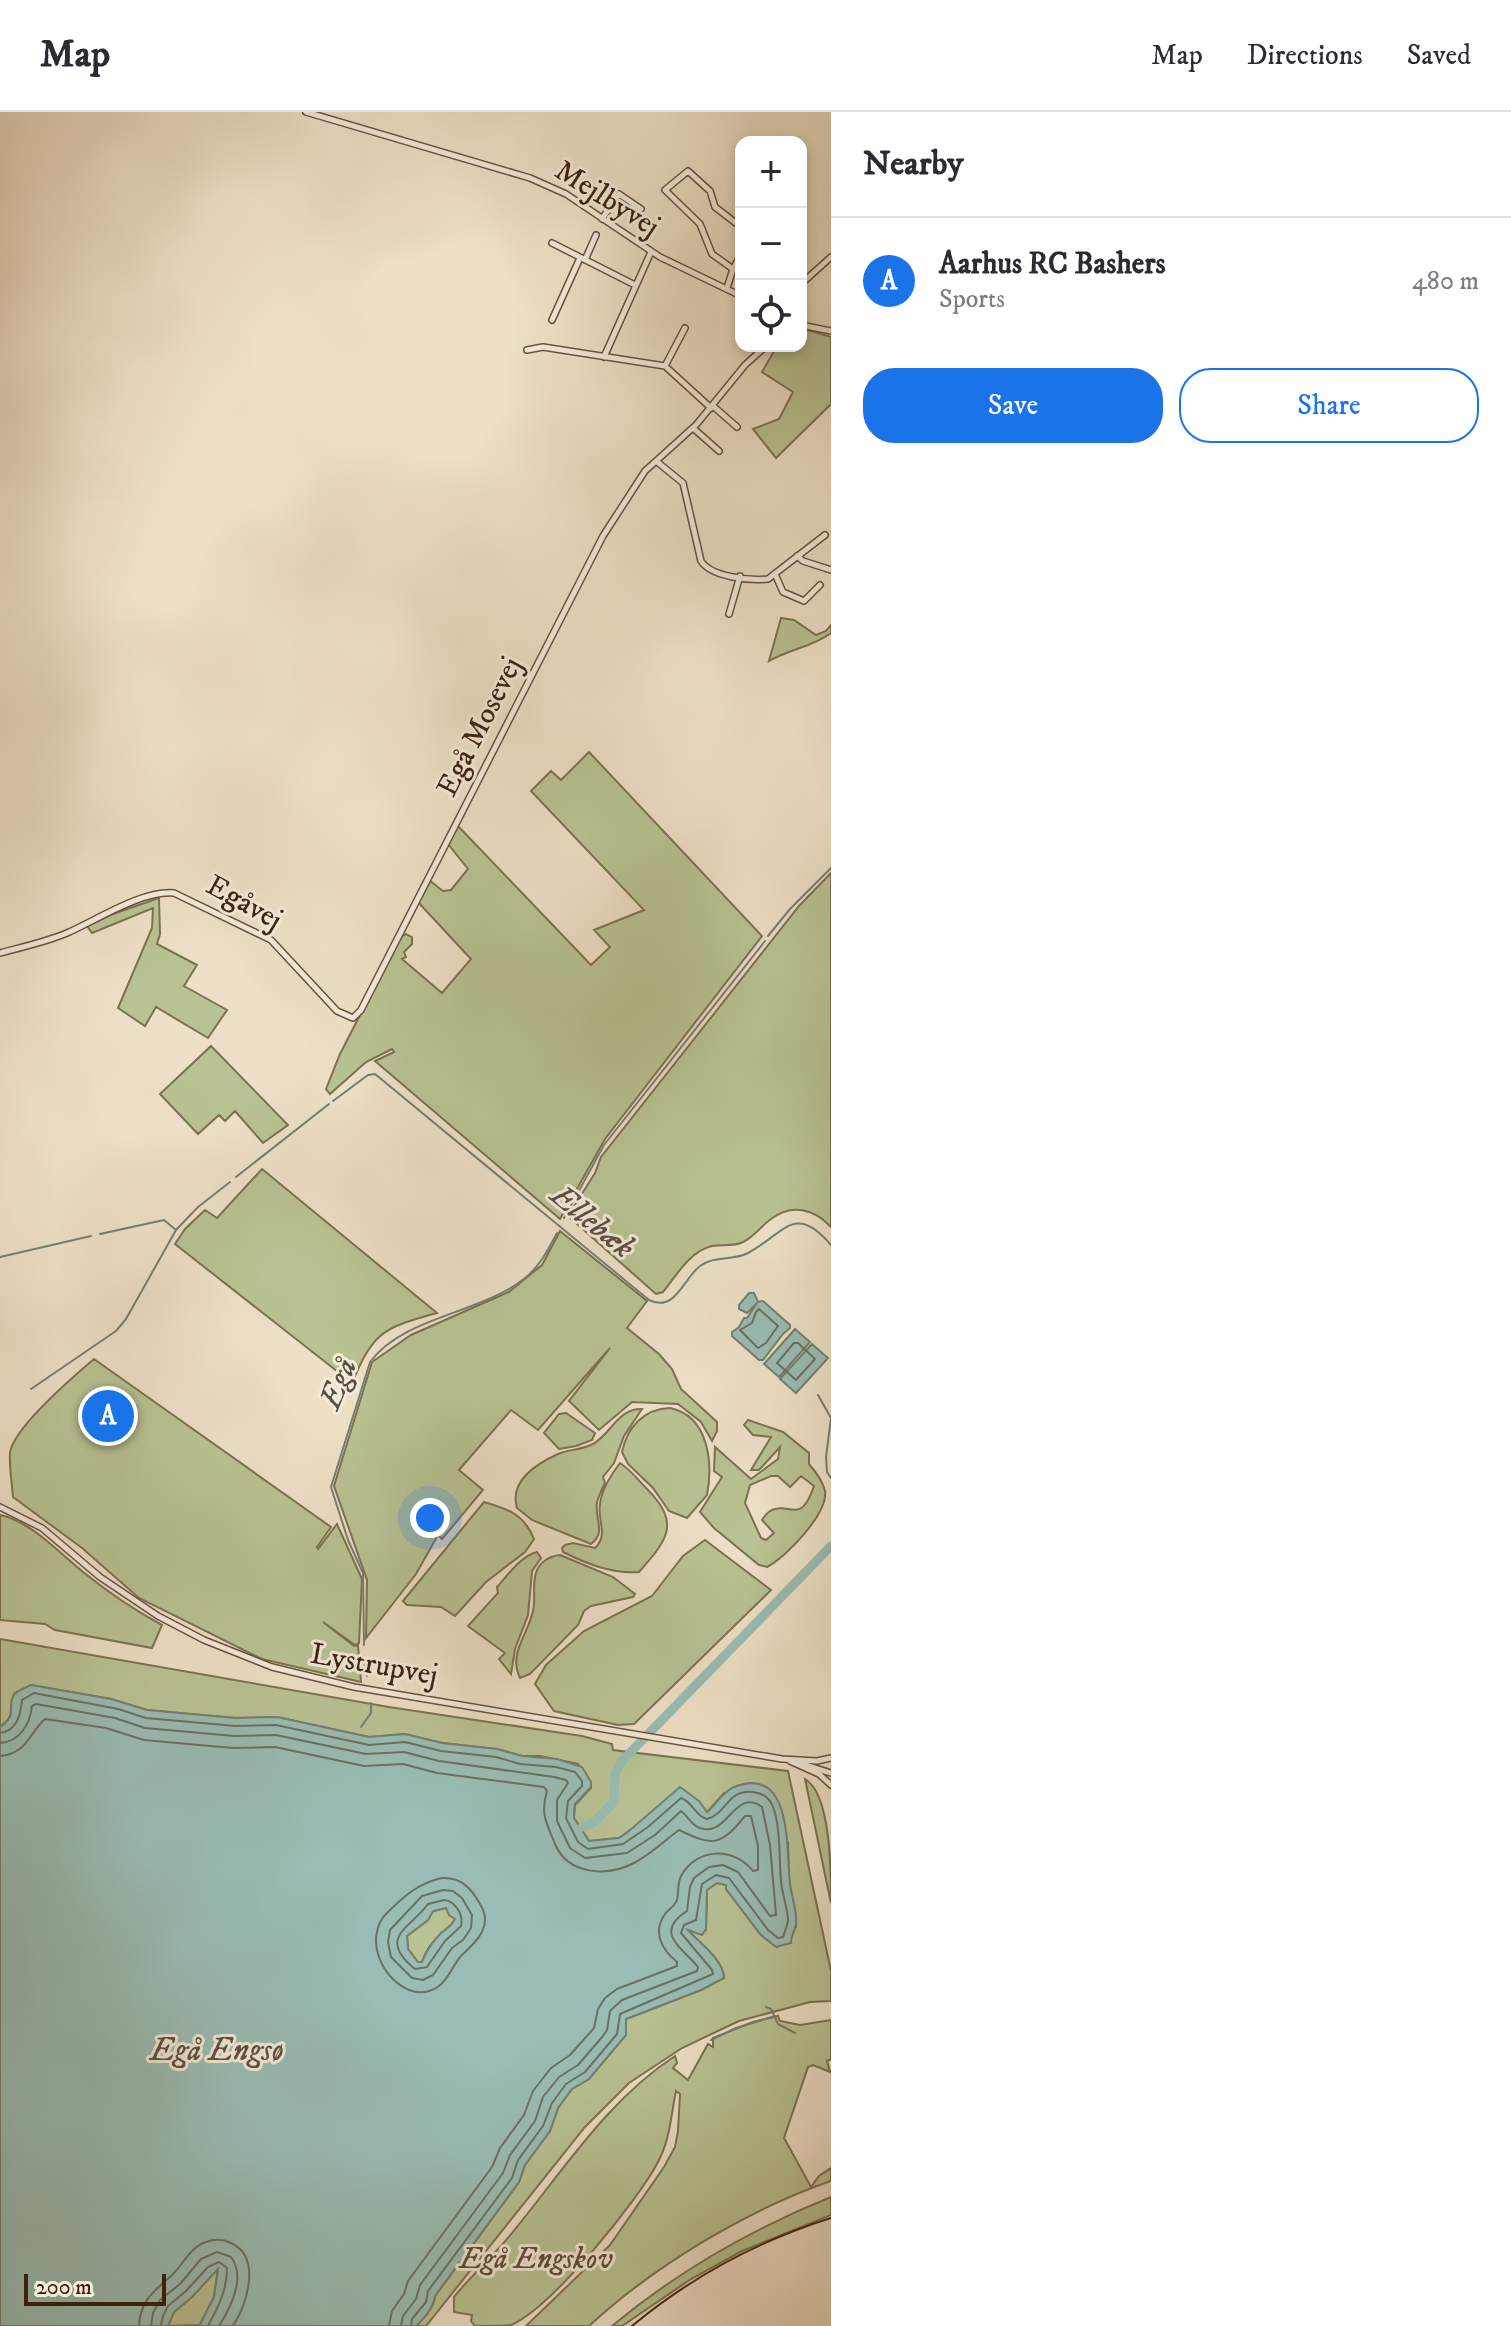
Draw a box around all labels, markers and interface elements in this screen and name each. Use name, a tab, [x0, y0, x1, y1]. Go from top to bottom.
text: Map	[40, 31, 110, 79]
text: Map	[1151, 38, 1203, 73]
text: Directions	[1247, 38, 1363, 73]
text: Saved	[1407, 38, 1471, 73]
map controls	[735, 136, 807, 352]
button: +	[735, 136, 807, 208]
text: Nearby	[863, 143, 964, 185]
street label: Mejlbyvej	[548, 152, 666, 246]
button: −	[735, 208, 807, 280]
text: Aarhus RC Bashers	[939, 246, 1165, 283]
text: A	[881, 265, 897, 298]
text: 480 m	[1412, 265, 1479, 298]
button: locate	[735, 280, 807, 352]
text: Sports	[939, 283, 1005, 316]
button: Save	[863, 368, 1163, 443]
button: Share	[1179, 368, 1479, 443]
street label: Egå Mosevej	[429, 651, 531, 803]
street label: Egåvej	[199, 867, 289, 939]
water label: Ellebæk	[540, 1175, 643, 1268]
water label: Egå	[310, 1352, 368, 1417]
pin: A	[82, 1386, 134, 1446]
your location	[410, 1498, 450, 1538]
street label: Lystrupvej	[307, 1636, 441, 1694]
water label: Egå Engsø	[148, 2031, 284, 2071]
park label: Egå Engskov	[457, 2241, 613, 2278]
scale bar	[24, 2270, 166, 2306]
text: 200 m	[36, 2274, 92, 2301]

